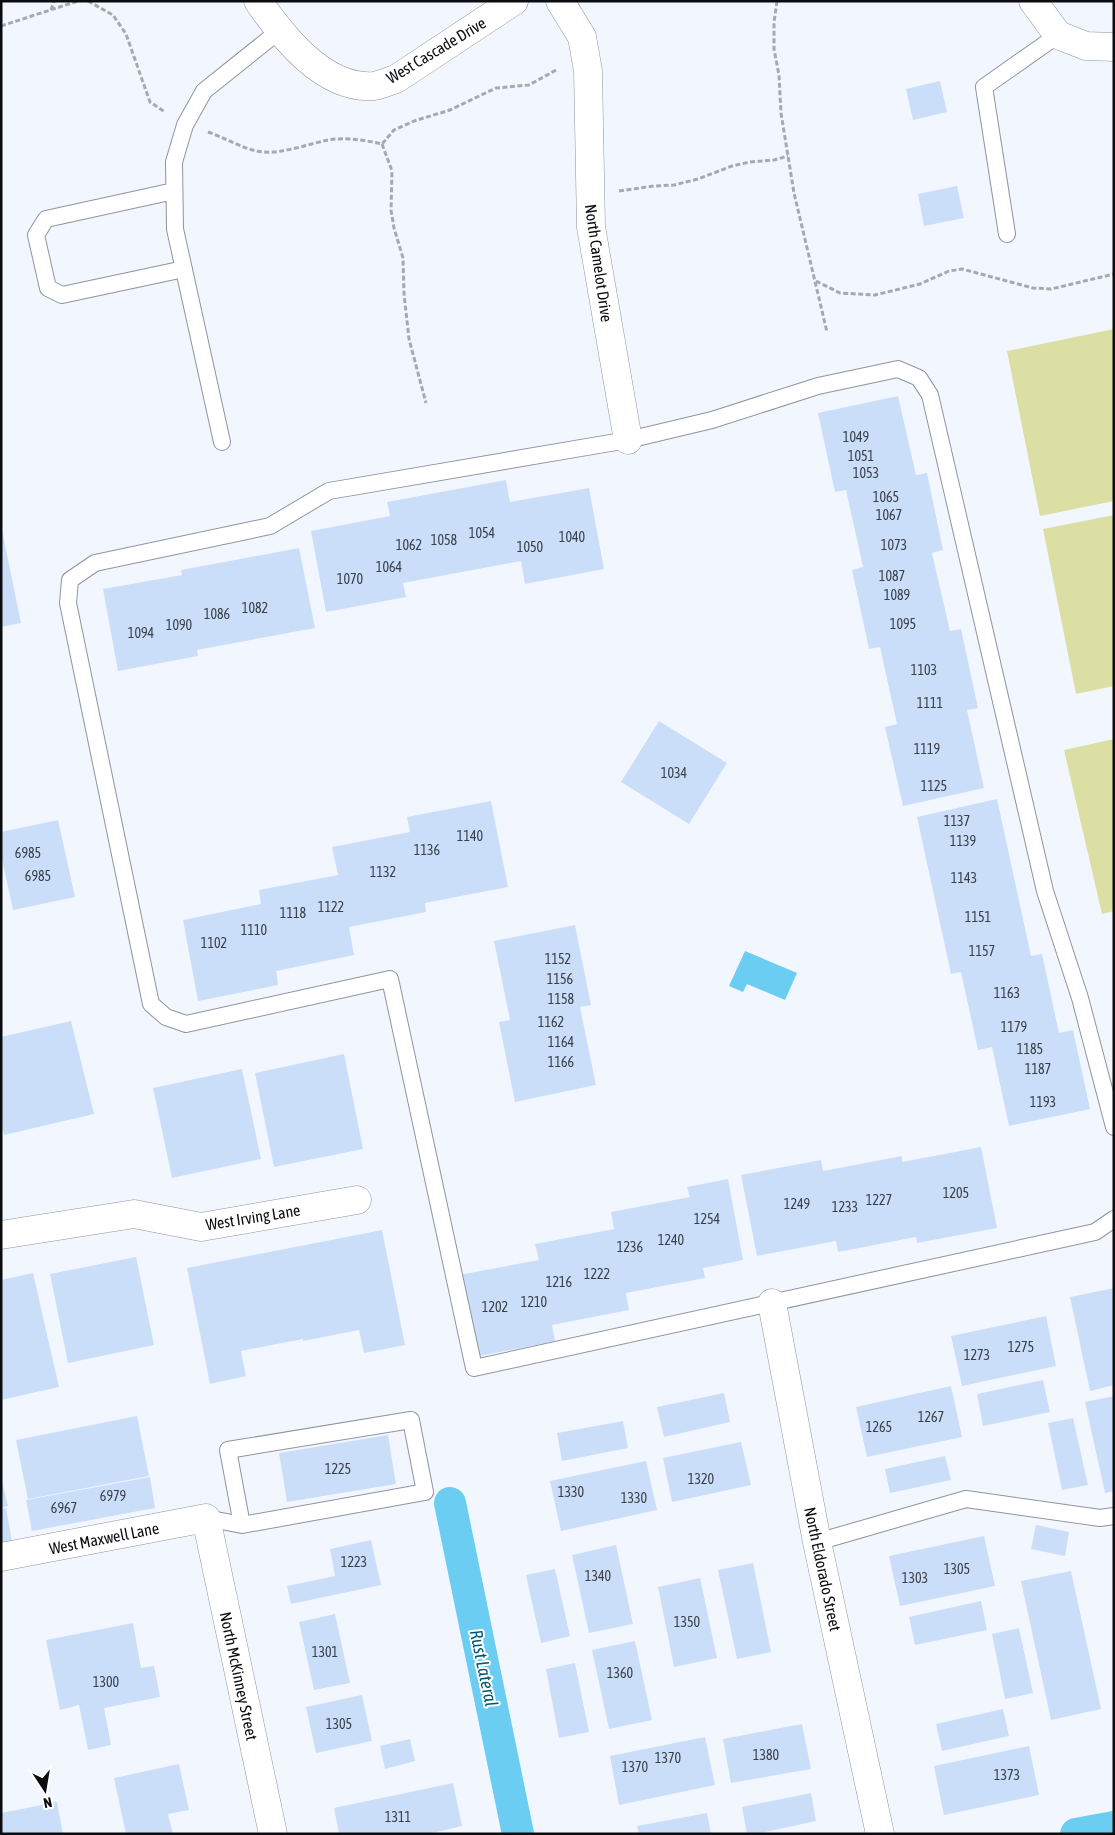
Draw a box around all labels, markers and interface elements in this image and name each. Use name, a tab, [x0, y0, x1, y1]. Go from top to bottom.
street label: West Cascade Drive	[383, 13, 489, 87]
street label: North Camelot Drive	[582, 203, 616, 323]
house number: 1049	[843, 429, 869, 445]
house number: 1051	[848, 448, 874, 464]
house number: 1053	[853, 465, 879, 481]
house number: 1065	[873, 489, 899, 505]
house number: 1067	[876, 507, 902, 523]
house number: 1054	[469, 525, 496, 541]
house number: 1040	[559, 529, 586, 545]
house number: 1058	[431, 532, 458, 548]
house number: 1062	[396, 537, 422, 553]
house number: 1073	[881, 537, 907, 553]
house number: 1050	[517, 539, 544, 555]
house number: 1064	[376, 559, 403, 575]
house number: 1087	[879, 568, 905, 584]
house number: 1070	[337, 571, 364, 587]
house number: 1089	[884, 587, 910, 603]
house number: 1082	[242, 600, 268, 616]
house number: 1086	[204, 606, 231, 622]
house number: 1095	[890, 616, 916, 632]
house number: 1090	[166, 617, 193, 633]
house number: 1094	[128, 625, 155, 641]
house number: 1103	[911, 662, 937, 678]
house number: 1111	[917, 695, 943, 711]
house number: 1119	[914, 741, 940, 757]
house number: 1034	[661, 765, 688, 781]
house number: 1125	[921, 778, 947, 794]
house number: 1137	[944, 813, 970, 829]
house number: 1140	[457, 828, 484, 844]
house number: 1139	[950, 833, 976, 849]
house number: 1136	[414, 842, 441, 858]
house number: 6985	[15, 845, 41, 861]
house number: 1132	[370, 864, 396, 880]
house number: 6985	[25, 868, 51, 884]
house number: 1143	[951, 870, 977, 886]
house number: 1122	[318, 899, 344, 915]
house number: 1118	[280, 905, 307, 921]
house number: 1151	[965, 909, 991, 925]
house number: 1110	[241, 922, 268, 938]
house number: 1102	[201, 935, 227, 951]
house number: 1157	[969, 943, 995, 959]
house number: 1152	[545, 951, 571, 967]
house number: 1156	[547, 971, 574, 987]
house number: 1163	[994, 985, 1020, 1001]
house number: 1158	[548, 991, 575, 1007]
house number: 1162	[538, 1014, 564, 1030]
house number: 1179	[1001, 1019, 1027, 1035]
house number: 1164	[548, 1034, 575, 1050]
house number: 1185	[1017, 1041, 1043, 1057]
house number: 1166	[548, 1054, 575, 1070]
house number: 1187	[1025, 1061, 1051, 1077]
house number: 1193	[1030, 1094, 1056, 1110]
house number: 1205	[943, 1185, 969, 1201]
house number: 1227	[866, 1192, 892, 1208]
house number: 1249	[784, 1196, 810, 1212]
house number: 1233	[832, 1199, 858, 1215]
street label: West Irving Lane	[204, 1201, 302, 1234]
house number: 1254	[694, 1211, 721, 1227]
house number: 1240	[658, 1232, 685, 1248]
house number: 1236	[617, 1239, 644, 1255]
house number: 1222	[584, 1266, 610, 1282]
house number: 1216	[546, 1274, 573, 1290]
house number: 1210	[521, 1294, 548, 1310]
house number: 1202	[482, 1299, 508, 1315]
house number: 1275	[1008, 1339, 1034, 1355]
house number: 1273	[964, 1347, 990, 1363]
house number: 1267	[918, 1409, 944, 1425]
house number: 1265	[866, 1419, 892, 1435]
house number: 1225	[325, 1461, 351, 1477]
house number: 1320	[688, 1471, 715, 1487]
house number: 1330	[558, 1484, 585, 1500]
house number: 6979	[100, 1488, 126, 1504]
house number: 1330	[621, 1490, 648, 1506]
house number: 6967	[51, 1500, 77, 1516]
street label: North Eldorado Street	[801, 1505, 845, 1633]
street label: West Maxwell Lane	[48, 1519, 160, 1557]
house number: 1223	[341, 1554, 367, 1570]
house number: 1305	[944, 1561, 970, 1577]
house number: 1340	[585, 1568, 612, 1584]
house number: 1303	[902, 1570, 928, 1586]
street label: North McKinney Street	[216, 1610, 261, 1742]
house number: 1350	[674, 1614, 701, 1630]
water label: Rust Lateral	[466, 1628, 502, 1708]
house number: 1301	[312, 1644, 338, 1660]
house number: 1360	[607, 1665, 634, 1681]
house number: 1300	[93, 1674, 120, 1690]
house number: 1305	[326, 1716, 352, 1732]
house number: 1380	[753, 1747, 780, 1763]
house number: 1370	[655, 1750, 682, 1766]
house number: 1370	[622, 1759, 649, 1775]
north arrow	[20, 1765, 70, 1815]
house number: 1373	[994, 1767, 1020, 1783]
text: N	[42, 1794, 53, 1811]
house number: 1311	[385, 1809, 411, 1825]

